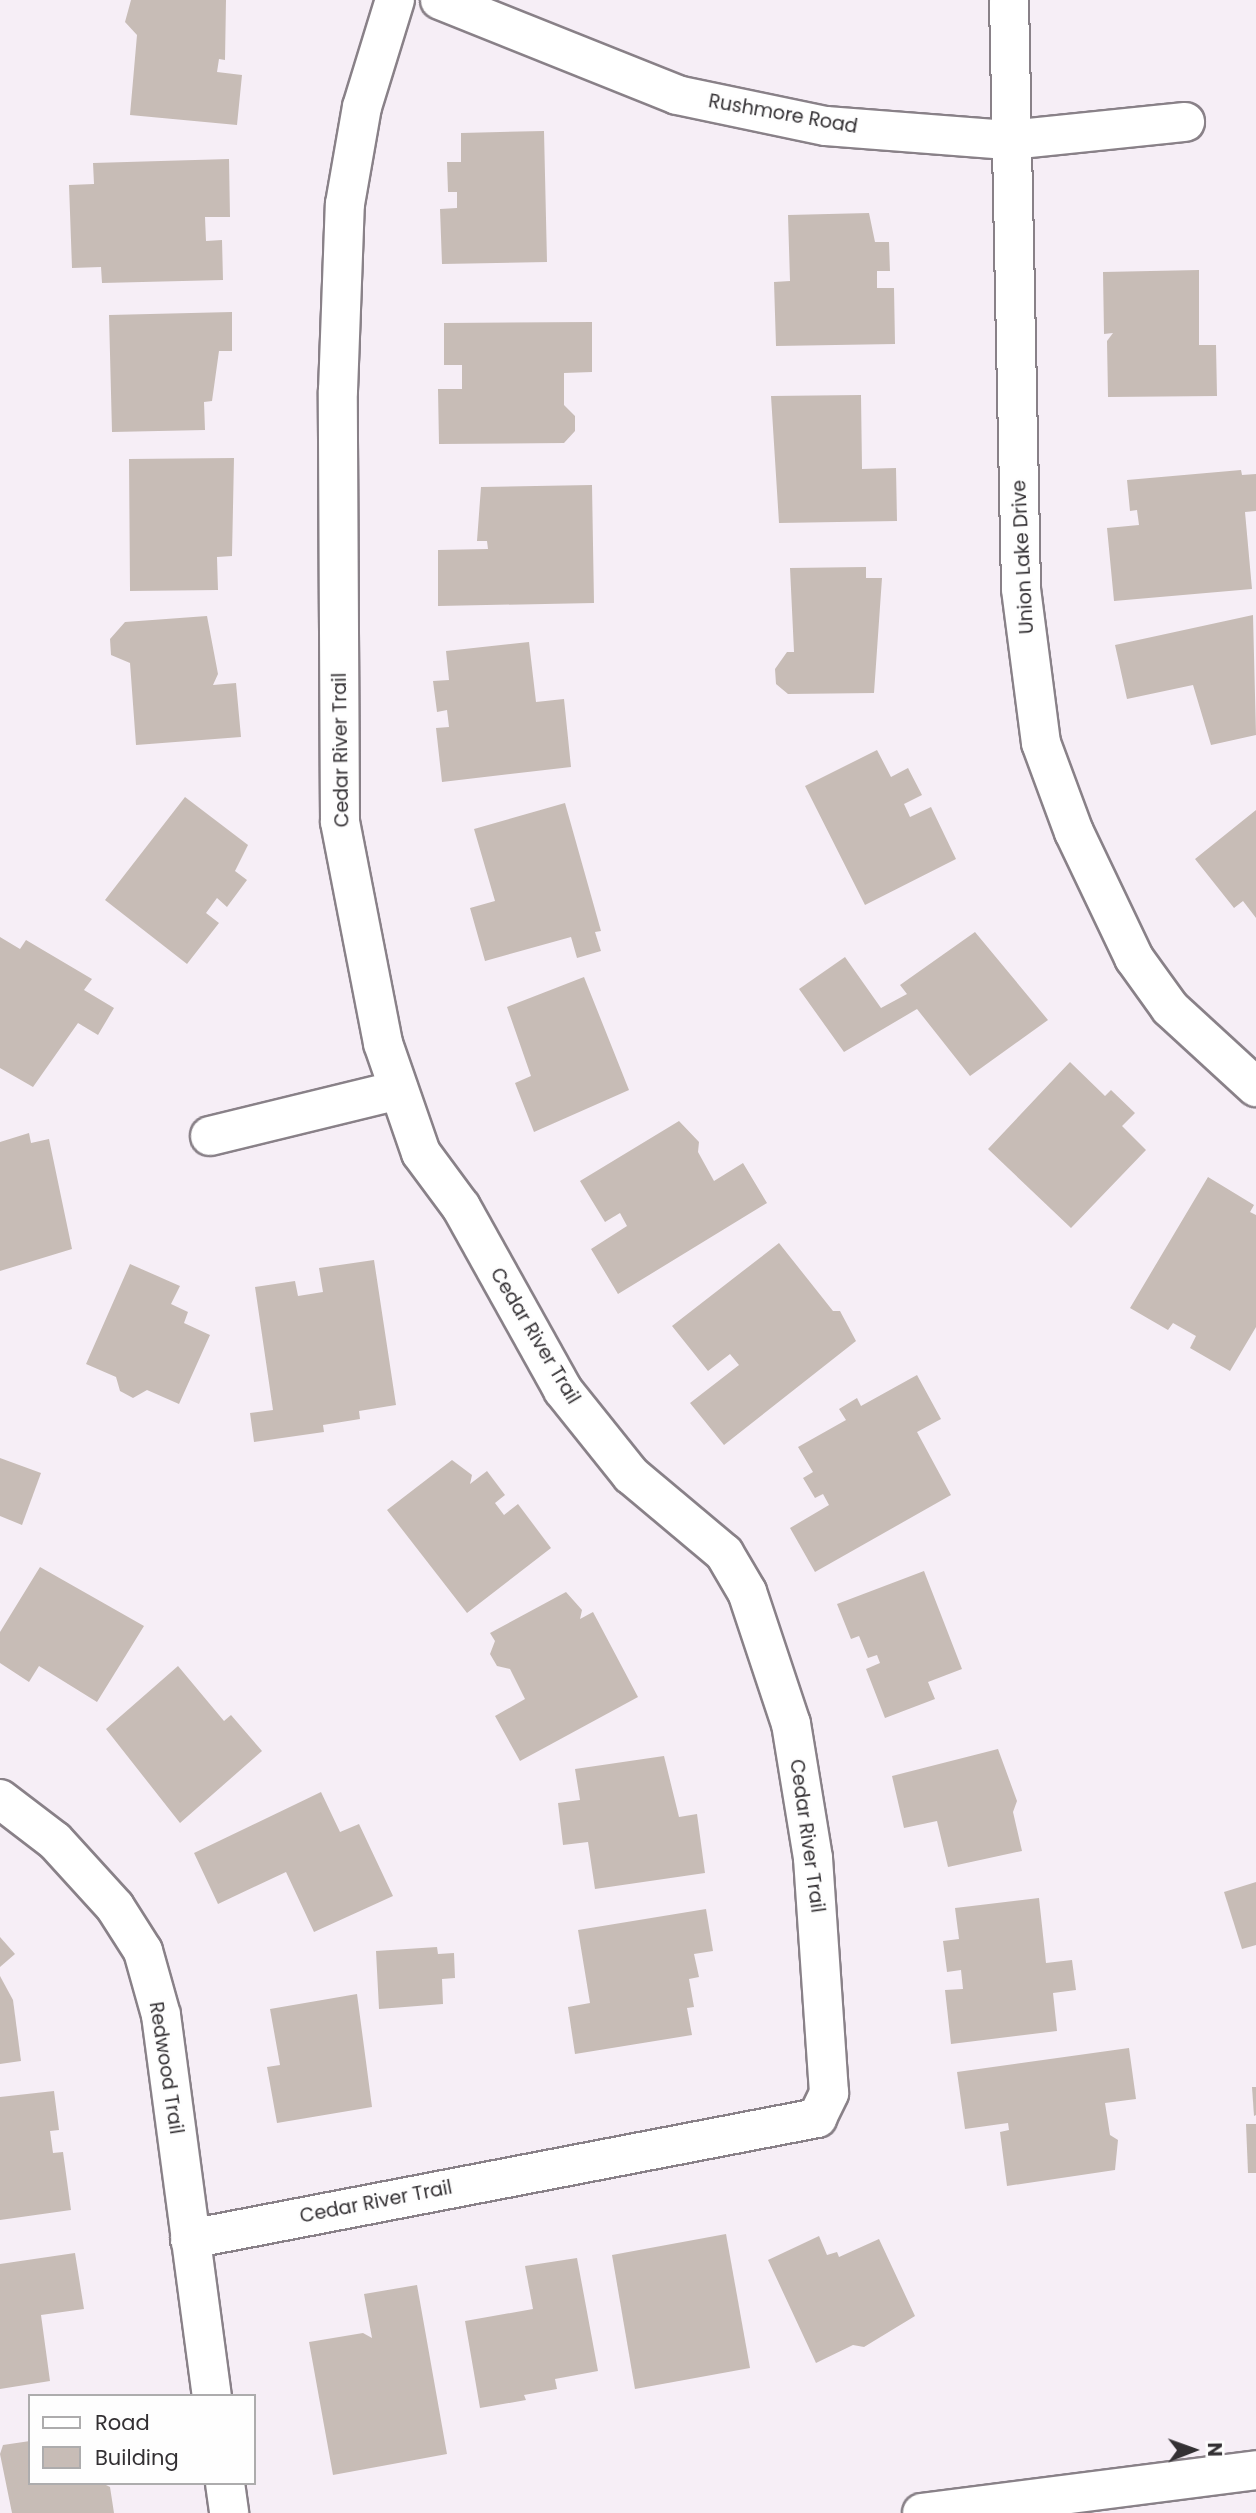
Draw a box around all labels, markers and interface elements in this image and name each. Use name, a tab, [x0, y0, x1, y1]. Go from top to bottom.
street label: Rushmore Road	[707, 90, 859, 138]
street label: Union Lake Drive	[1008, 479, 1038, 635]
street label: Cedar River Trail	[328, 672, 354, 828]
street label: Cedar River Trail	[485, 1264, 585, 1408]
street label: Cedar River Trail	[785, 1758, 829, 1914]
street label: Redwood Trail	[144, 2000, 188, 2136]
street label: Cedar River Trail	[298, 2176, 454, 2228]
legend	[28, 2394, 256, 2485]
text: Road	[95, 2408, 150, 2437]
north arrow	[1158, 2415, 1228, 2485]
text: N	[1201, 2442, 1228, 2457]
text: Building	[95, 2443, 179, 2472]

